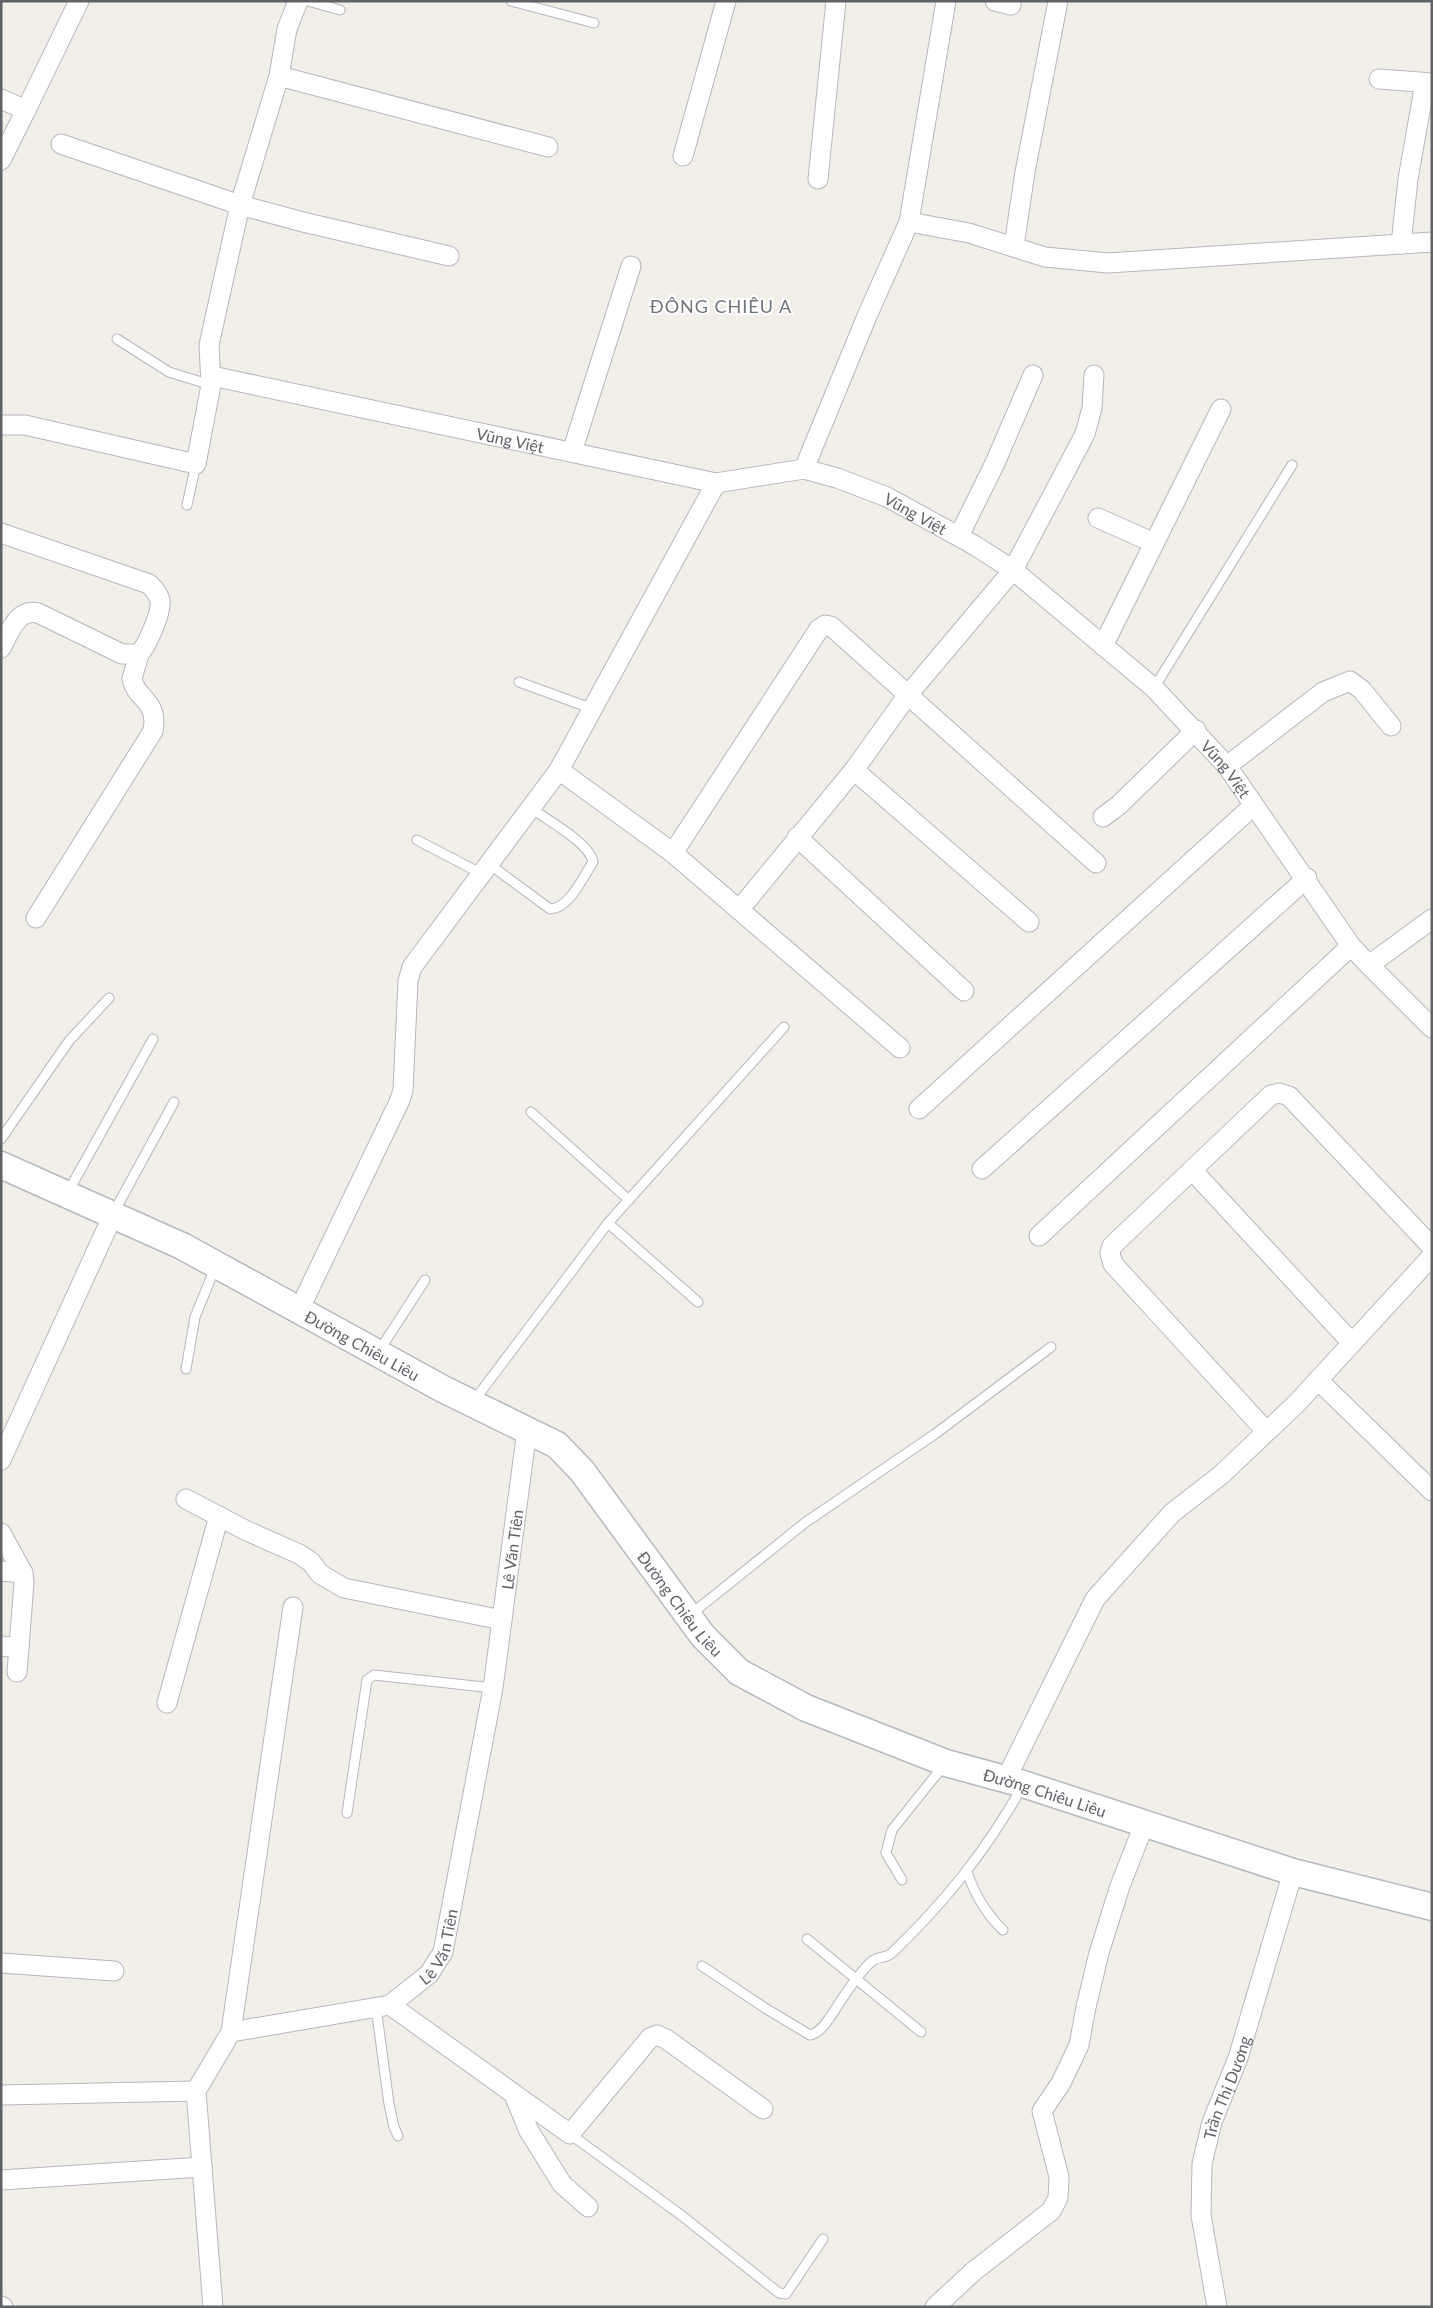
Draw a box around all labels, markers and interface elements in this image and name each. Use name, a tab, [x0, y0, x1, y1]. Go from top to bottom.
district label: ĐÔNG CHIÊU A	[650, 295, 792, 317]
street label: Vũng Việt	[475, 423, 546, 456]
street label: Vũng Việt	[881, 488, 951, 538]
street label: Vũng Việt	[1198, 736, 1255, 801]
street label: Đường Chiêu Liêu	[302, 1306, 423, 1384]
street label: Lê Văn Tiên	[497, 1508, 526, 1591]
street label: Đường Chiêu Liêu	[634, 1547, 727, 1660]
street label: Đường Chiêu Liêu	[981, 1764, 1109, 1820]
street label: Lê Văn Tiên	[415, 1907, 460, 1988]
street label: Trần Thị Dương	[1199, 2033, 1254, 2141]

